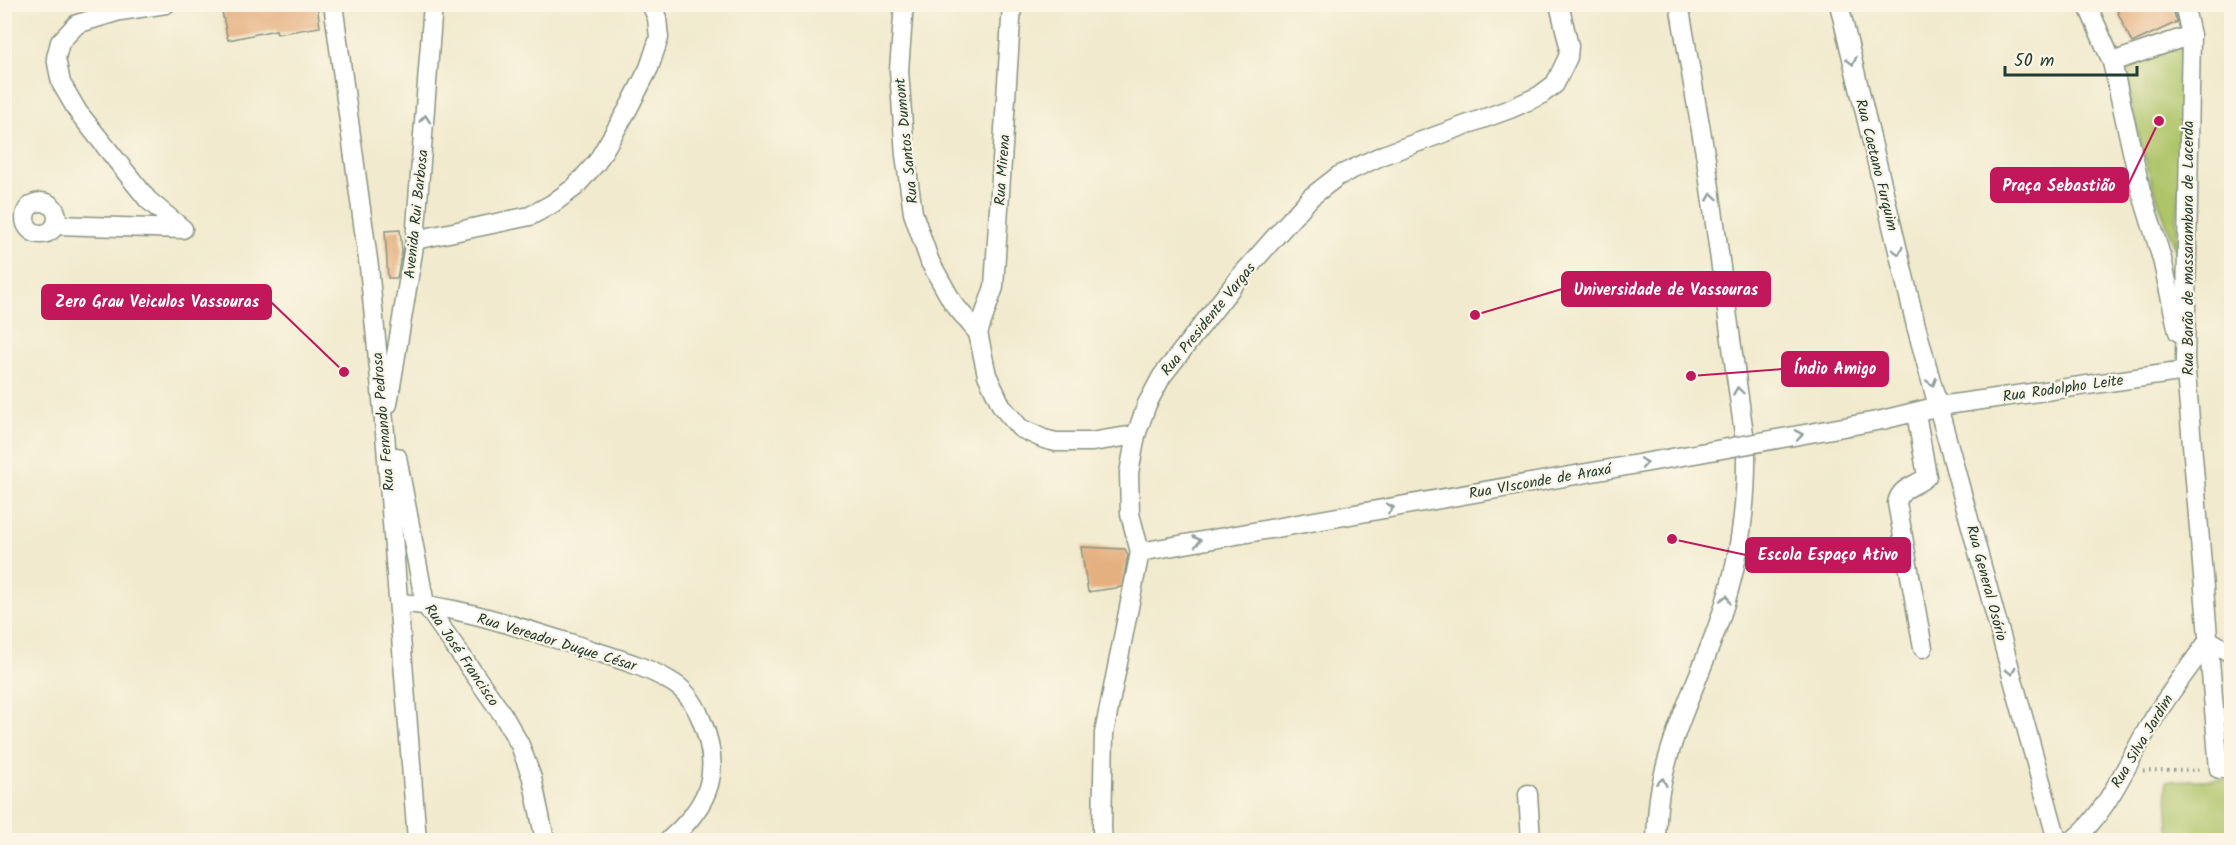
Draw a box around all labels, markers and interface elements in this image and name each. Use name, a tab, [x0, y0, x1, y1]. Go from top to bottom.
scale bar	[2005, 39, 2137, 77]
text: 50 m	[2014, 47, 2054, 76]
one-way arrow	[1845, 56, 1858, 66]
street label: Rua Santos Dumont	[888, 77, 926, 205]
street label: Rua Caetano Furquim	[1848, 97, 1904, 234]
one-way arrow	[418, 115, 431, 124]
street label: Rua Barão de massarambara de Lacerda	[2177, 121, 2201, 375]
street label: Rua Mirena	[989, 134, 1017, 206]
street label: Avenida Rui Barbosa	[398, 148, 436, 280]
callout: Praça Sebastião	[1991, 168, 2128, 202]
text: Praça Sebastião	[2002, 174, 2116, 199]
one-way arrow	[1706, 193, 1718, 202]
one-way arrow	[1891, 246, 1904, 256]
street label: Rua Presidente Vargas	[1155, 257, 1263, 382]
callout: Universidade de Vassouras	[1562, 272, 1770, 306]
text: Universidade de Vassouras	[1574, 278, 1759, 303]
callout: Zero Grau Veiculos Vassouras	[42, 285, 271, 319]
text: Zero Grau Veiculos Vassouras	[55, 290, 260, 315]
street label: Rua Fernando Pedrosa	[366, 351, 402, 492]
callout: Índio Amigo	[1782, 352, 1888, 386]
text: Índio Amigo	[1794, 357, 1876, 382]
street label: Rua Rodolpho Leite	[2001, 369, 2125, 409]
one-way arrow	[1925, 377, 1938, 387]
one-way arrow	[1732, 386, 1745, 395]
one-way arrow	[1794, 429, 1804, 442]
street label: Rua VIsconde de Araxá	[1467, 457, 1615, 506]
one-way arrow	[1638, 457, 1648, 470]
one-way arrow	[1385, 502, 1394, 514]
street label: Rua General Osório	[1959, 523, 2013, 644]
one-way arrow	[1193, 536, 1202, 548]
callout: Escola Espaço Ativo	[1746, 538, 1910, 572]
text: Escola Espaço Ativo	[1758, 543, 1898, 568]
one-way arrow	[1719, 594, 1731, 604]
street label: Rua José Francisco	[418, 599, 505, 712]
street label: Rua Vereador Duque César	[474, 607, 640, 679]
one-way arrow	[2004, 665, 2016, 676]
street label: Rua Silva Jardim	[2105, 690, 2180, 793]
one-way arrow	[1655, 778, 1668, 788]

